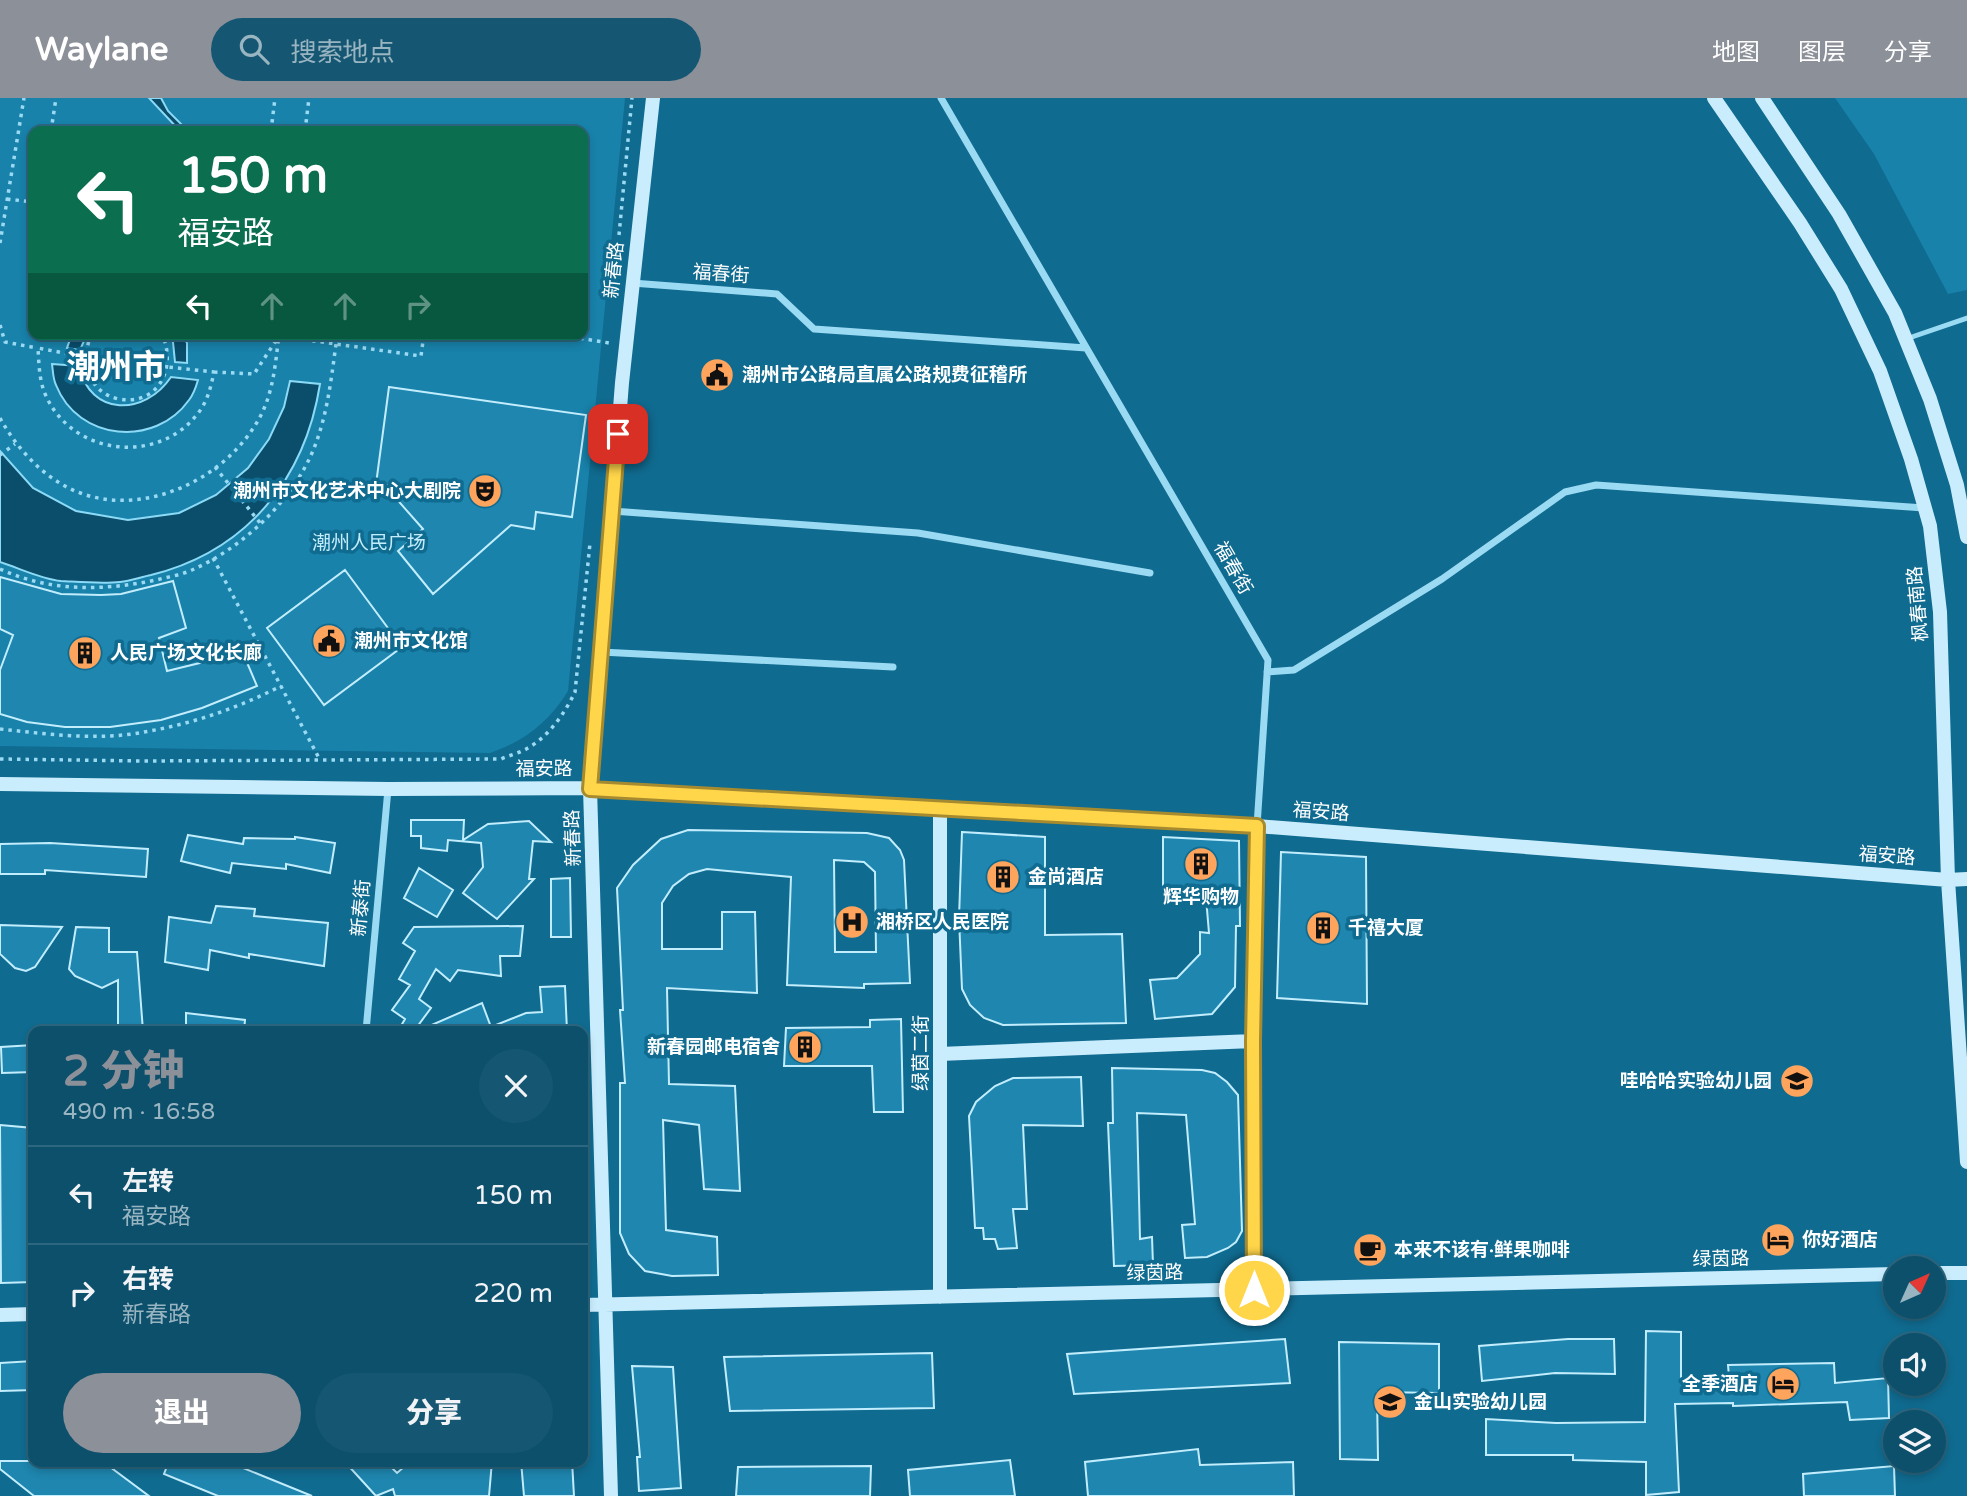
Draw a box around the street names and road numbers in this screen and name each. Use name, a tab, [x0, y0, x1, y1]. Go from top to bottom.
street label: 新春路	[600, 240, 628, 300]
street label: 福春街	[692, 261, 750, 287]
street label: 福春街	[1209, 538, 1257, 598]
street label: 枫春南路	[1904, 565, 1932, 643]
street label: 福安路	[515, 758, 573, 780]
street label: 福安路	[1292, 799, 1350, 825]
street label: 新春路	[561, 809, 585, 867]
street label: 福安路	[1858, 843, 1916, 869]
street label: 新泰街	[348, 879, 374, 937]
street label: 绿茵二街	[910, 1015, 932, 1091]
street label: 绿茵路	[1692, 1248, 1750, 1270]
street label: 绿茵路	[1126, 1262, 1184, 1284]

